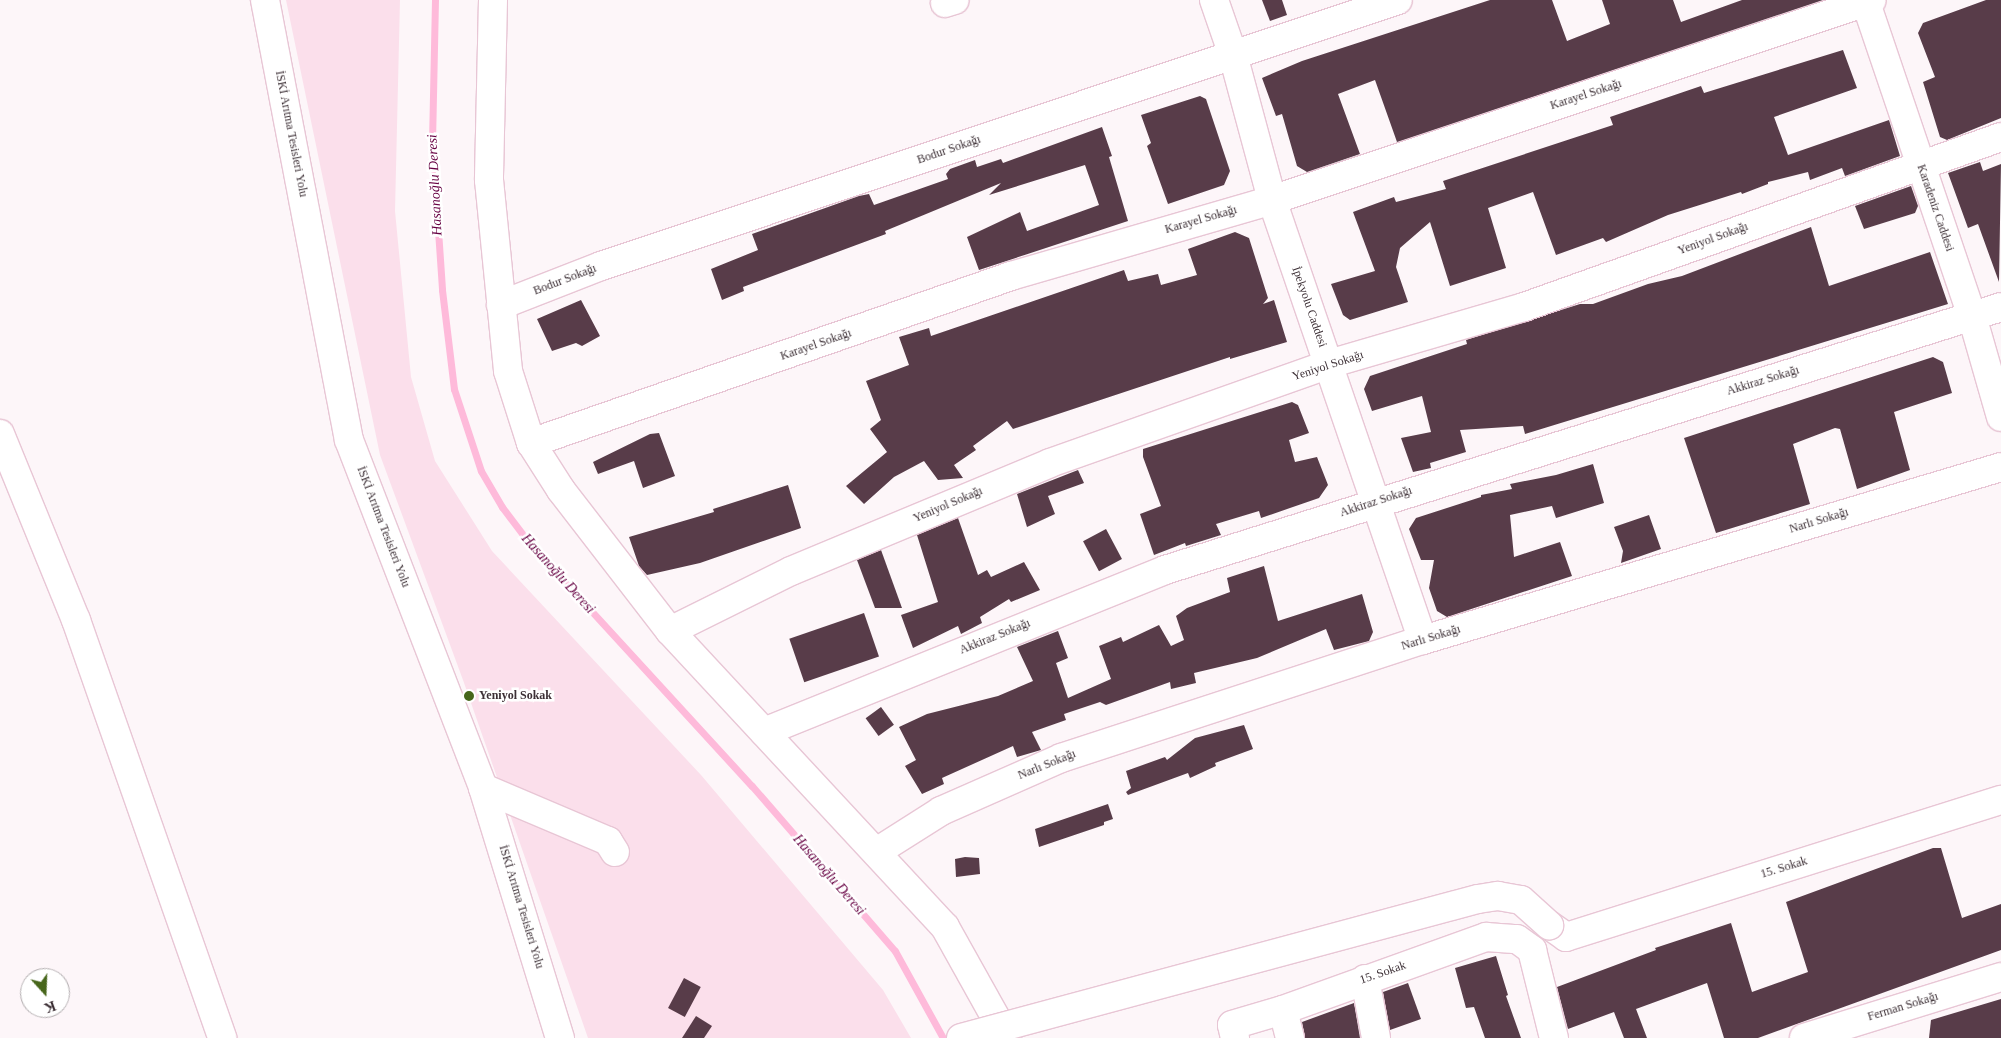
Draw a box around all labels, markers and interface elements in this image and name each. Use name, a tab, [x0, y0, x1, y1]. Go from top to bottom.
street label: İSKİ Arıtma Tesisleri Yolu	[272, 69, 310, 199]
street label: Karayel Sokağı	[1548, 77, 1624, 113]
street label: Bodur Sokağı	[915, 132, 983, 168]
water label: Hasanoğlu Deresi	[424, 134, 446, 236]
street label: Karadeniz Caddesi	[1913, 163, 1957, 253]
street label: Karayel Sokağı	[1163, 203, 1239, 237]
street label: Yeniyol Sokağı	[1676, 220, 1750, 258]
street label: Bodur Sokağı	[531, 261, 599, 299]
street label: İpekyolu Caddesi	[1288, 265, 1330, 349]
street label: Karayel Sokağı	[779, 326, 853, 364]
street label: Yeniyol Sokağı	[1291, 348, 1365, 384]
street label: Akkiraz Sokağı	[1725, 363, 1801, 399]
street label: İSKİ Arıtma Tesisleri Yolu	[353, 464, 413, 590]
street label: Yeniyol Sokağı	[911, 484, 985, 526]
street label: Akkiraz Sokağı	[1338, 484, 1414, 520]
street label: Narlı Sokağı	[1788, 505, 1850, 537]
water label: Hasanoğlu Deresi	[518, 531, 598, 617]
street label: Akkiraz Sokağı	[958, 616, 1032, 658]
street label: Narlı Sokağı	[1400, 622, 1462, 654]
place label: Yeniyol Sokak	[479, 689, 552, 703]
marker: Yeniyol Sokak	[463, 690, 475, 702]
street label: Narlı Sokağı	[1016, 747, 1078, 783]
water label: Hasanoğlu Deresi	[789, 831, 869, 919]
street label: İSKİ Arıtma Tesisleri Yolu	[495, 843, 547, 971]
street label: 15. Sokak	[1759, 854, 1809, 882]
street label: 15. Sokak	[1358, 958, 1408, 988]
north arrow	[20, 968, 70, 1018]
street label: Ferman Sokağı	[1866, 989, 1940, 1025]
text: K	[42, 998, 58, 1016]

